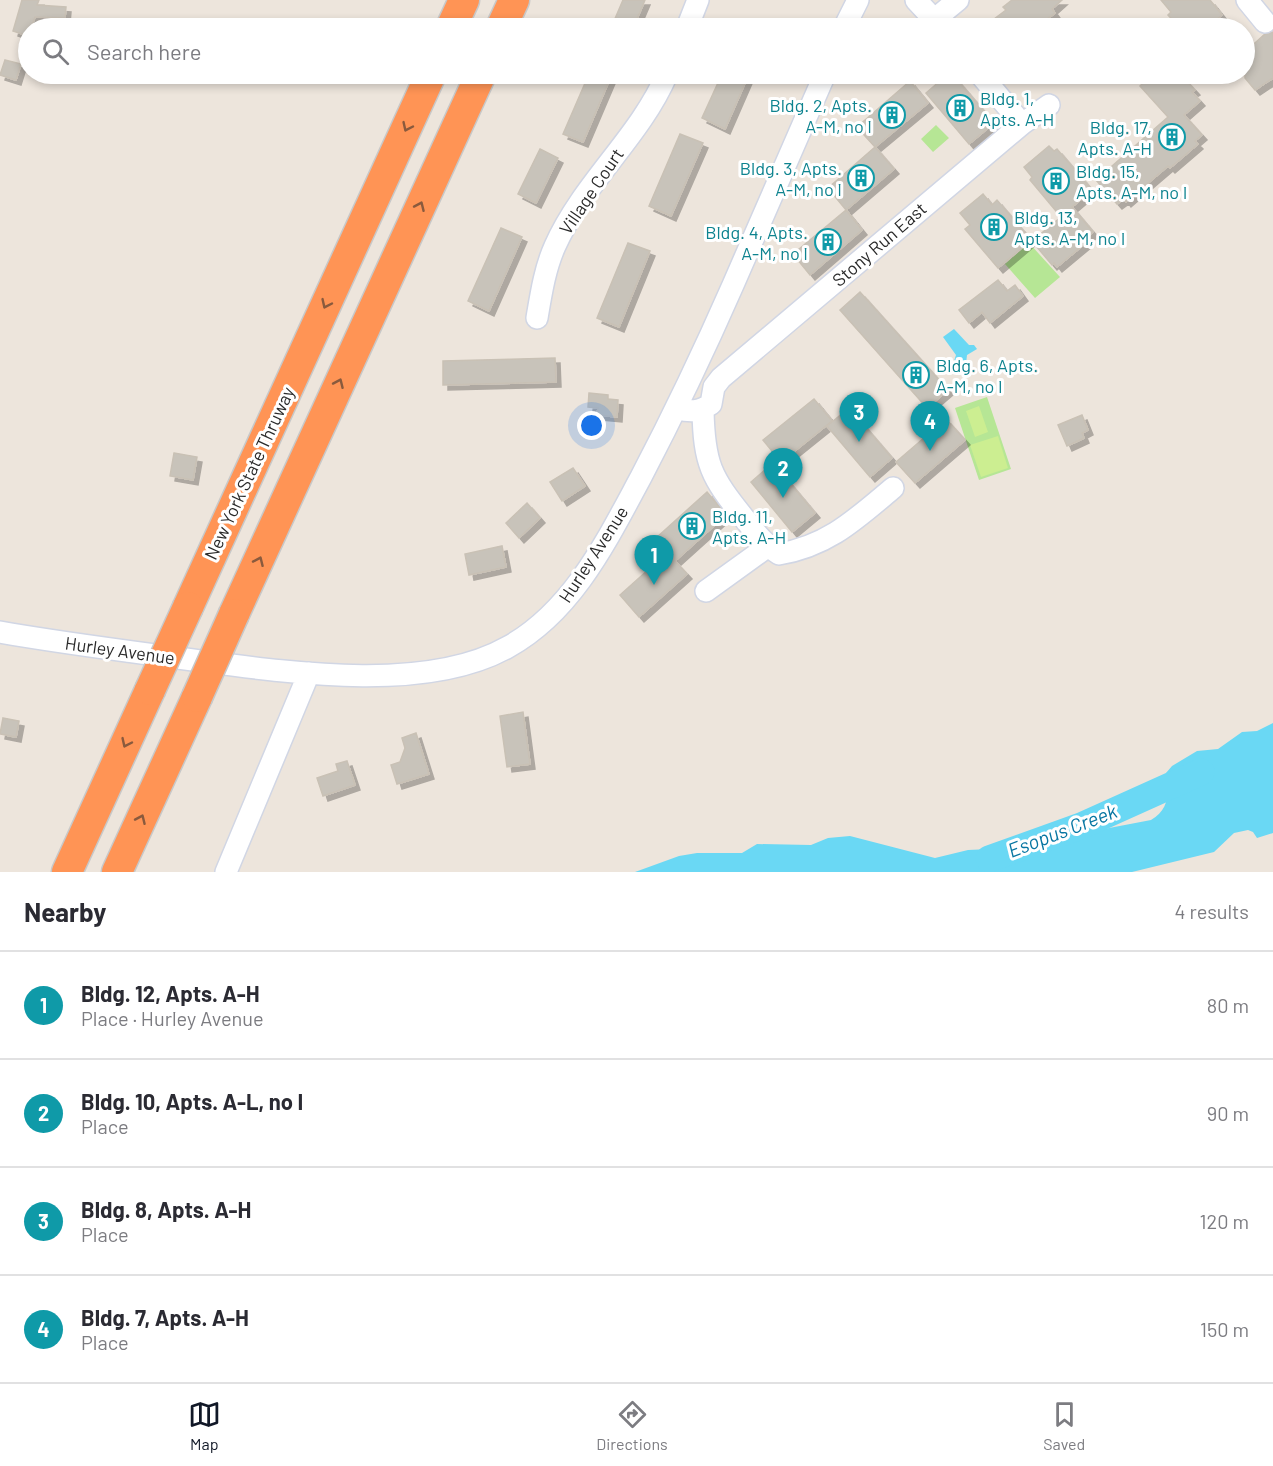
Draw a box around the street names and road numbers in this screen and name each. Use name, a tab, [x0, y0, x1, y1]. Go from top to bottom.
street label: Village Court	[554, 144, 628, 238]
street label: Stony Run East	[828, 197, 930, 291]
street label: New York State Thruway	[199, 383, 299, 563]
street label: Hurley Avenue	[554, 502, 632, 606]
street label: Hurley Avenue	[64, 631, 176, 669]

